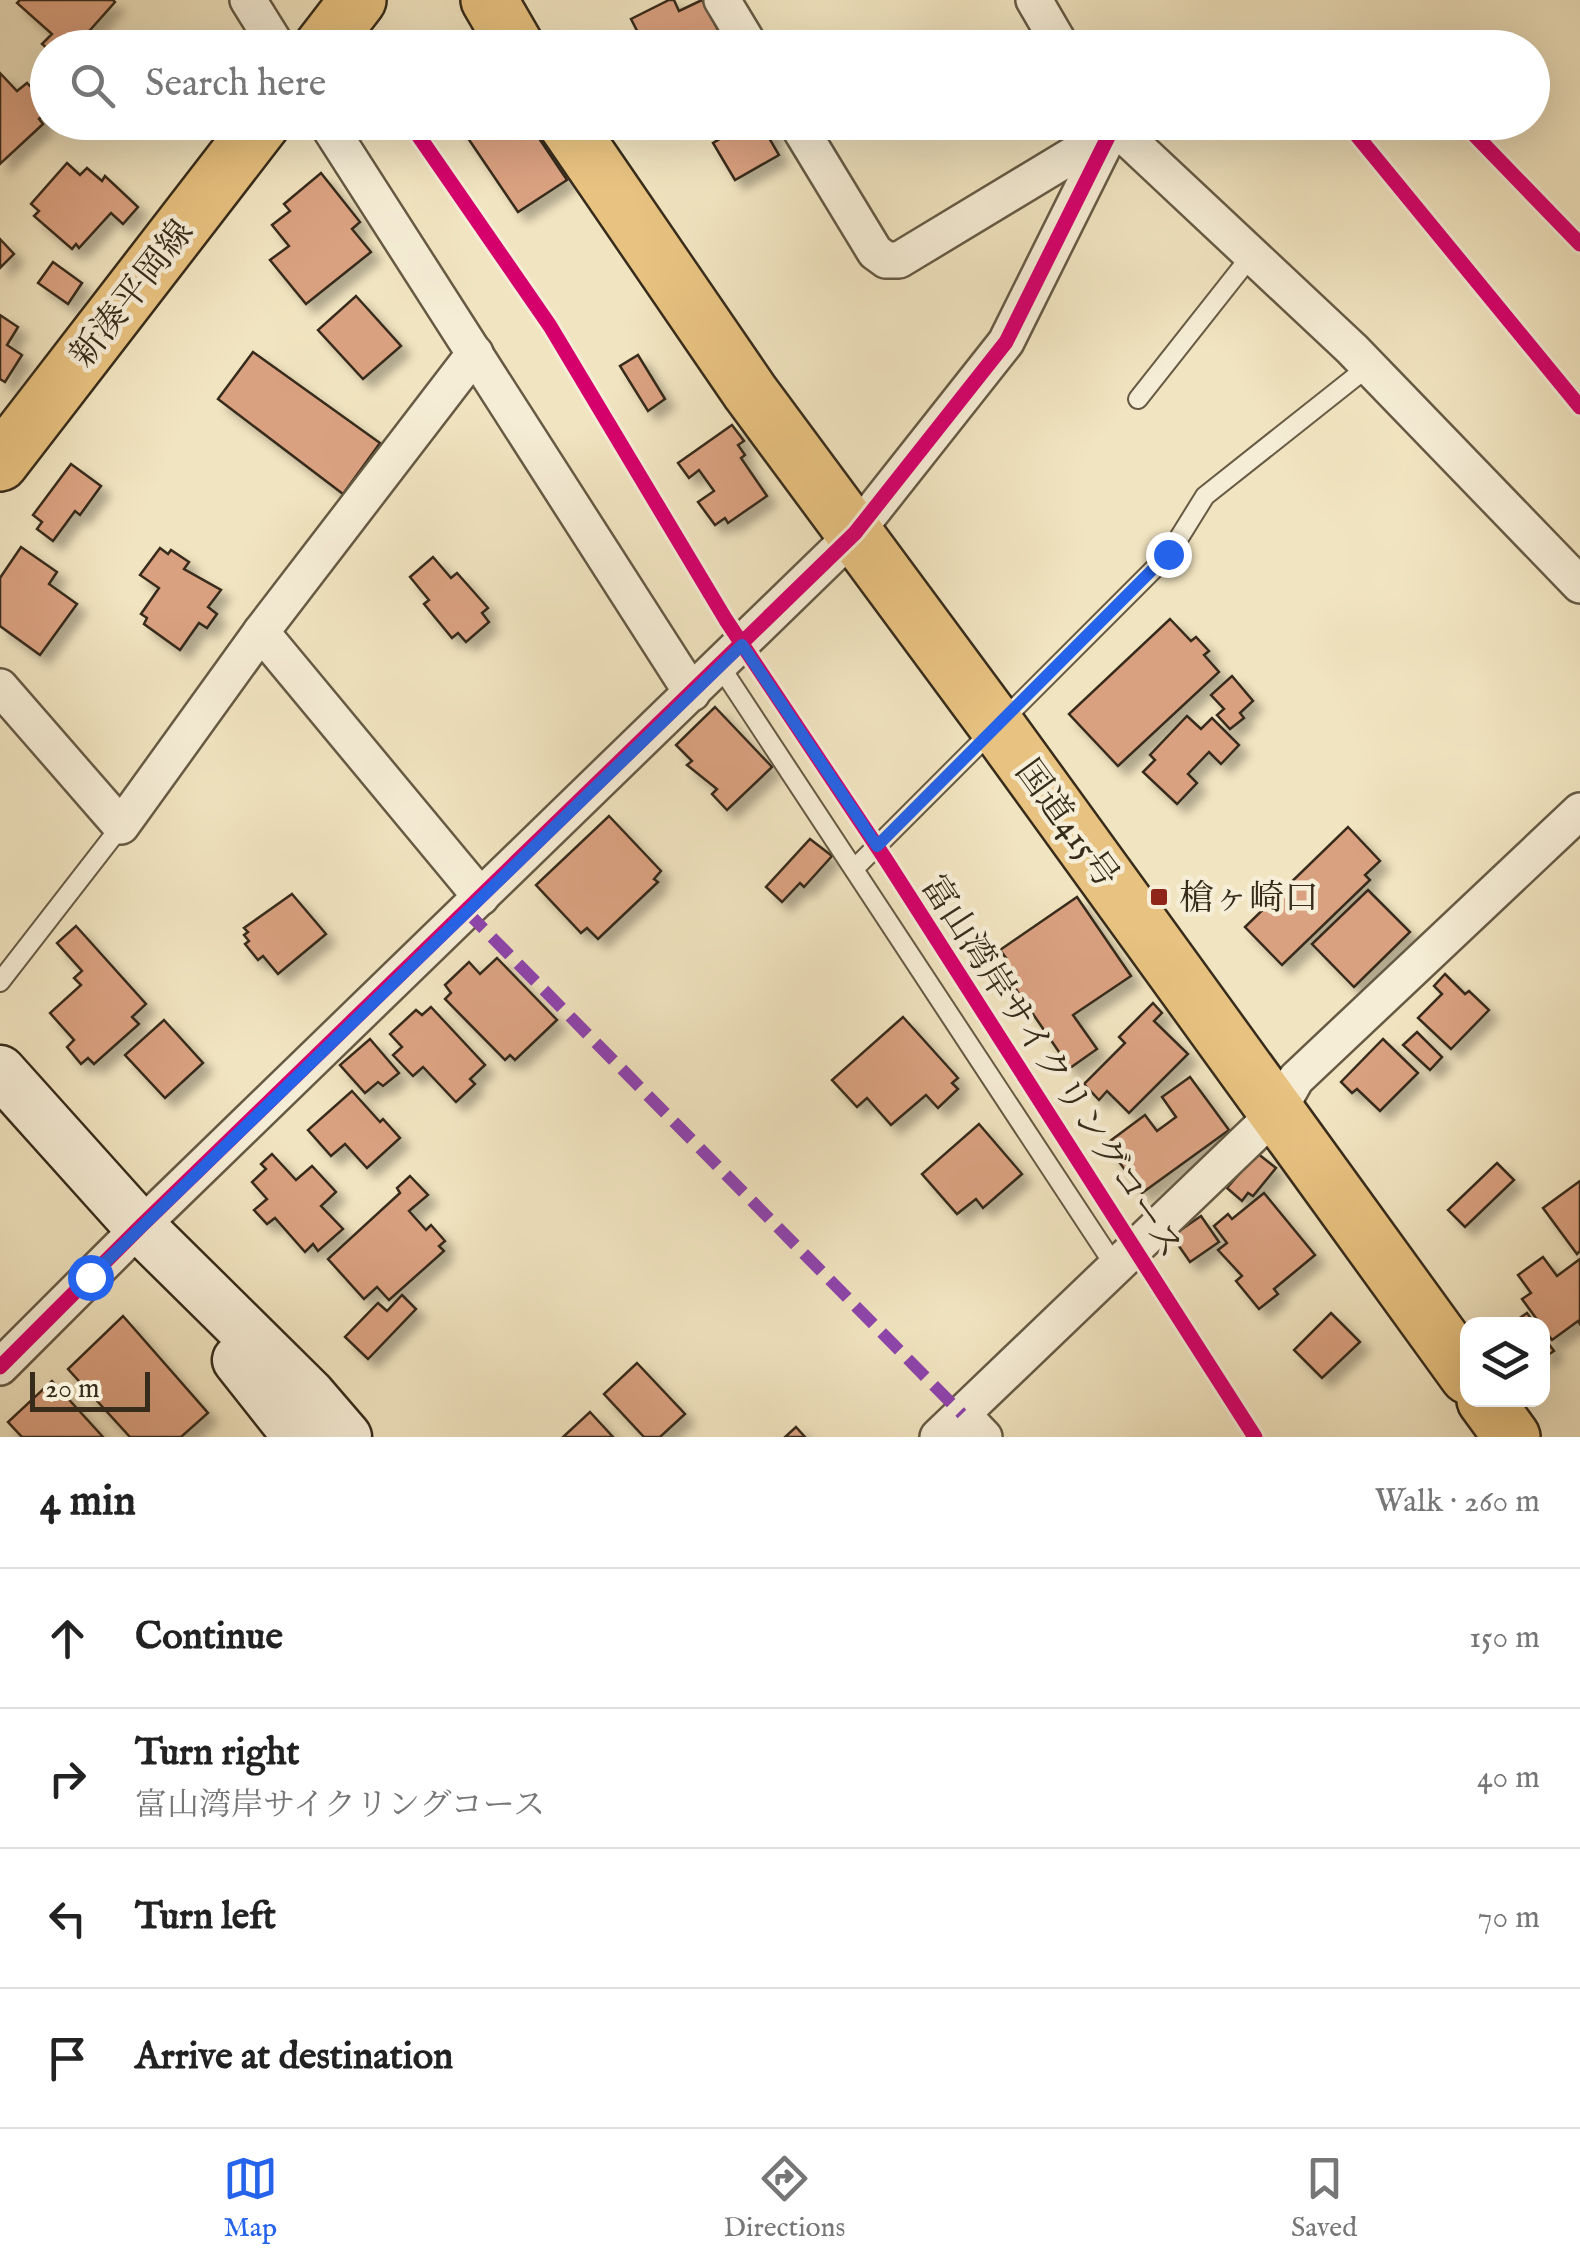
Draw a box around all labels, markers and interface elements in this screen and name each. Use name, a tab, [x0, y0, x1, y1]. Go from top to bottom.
search box	[30, 30, 1550, 140]
icon: search	[65, 58, 120, 113]
text: Search here	[145, 61, 326, 109]
street label: 新湊平岡線	[61, 212, 205, 377]
route end	[1146, 532, 1192, 578]
street label: 国道415号	[1004, 751, 1128, 898]
street label: 富山湾岸サイクリングコース	[910, 867, 1192, 1268]
place label: 槍ヶ崎口	[1179, 877, 1319, 922]
marker: 槍ヶ崎口	[1148, 886, 1170, 908]
route start	[68, 1255, 114, 1301]
map controls	[1460, 1317, 1550, 1407]
button: layers	[1460, 1317, 1550, 1407]
scale bar	[30, 1367, 150, 1412]
text: 20 m	[45, 1372, 100, 1407]
text: 4 min	[40, 1476, 136, 1529]
text: Walk · 260 m	[1375, 1482, 1540, 1523]
icon: ahead	[40, 1611, 95, 1666]
text: Continue	[135, 1614, 283, 1662]
text: 150 m	[1469, 1618, 1540, 1659]
text: Turn right	[135, 1730, 299, 1778]
icon: right	[40, 1751, 95, 1806]
text: 40 m	[1477, 1758, 1540, 1799]
text: 富山湾岸サイクリングコース	[135, 1786, 545, 1827]
icon: left	[40, 1891, 95, 1946]
text: Turn left	[135, 1894, 276, 1942]
text: 70 m	[1478, 1898, 1540, 1939]
icon: arrive	[40, 2031, 95, 2086]
text: Arrive at destination	[135, 2034, 453, 2082]
tab: Map	[223, 2151, 278, 2246]
tab: Directions	[723, 2151, 845, 2246]
tab: Saved	[1291, 2151, 1357, 2246]

